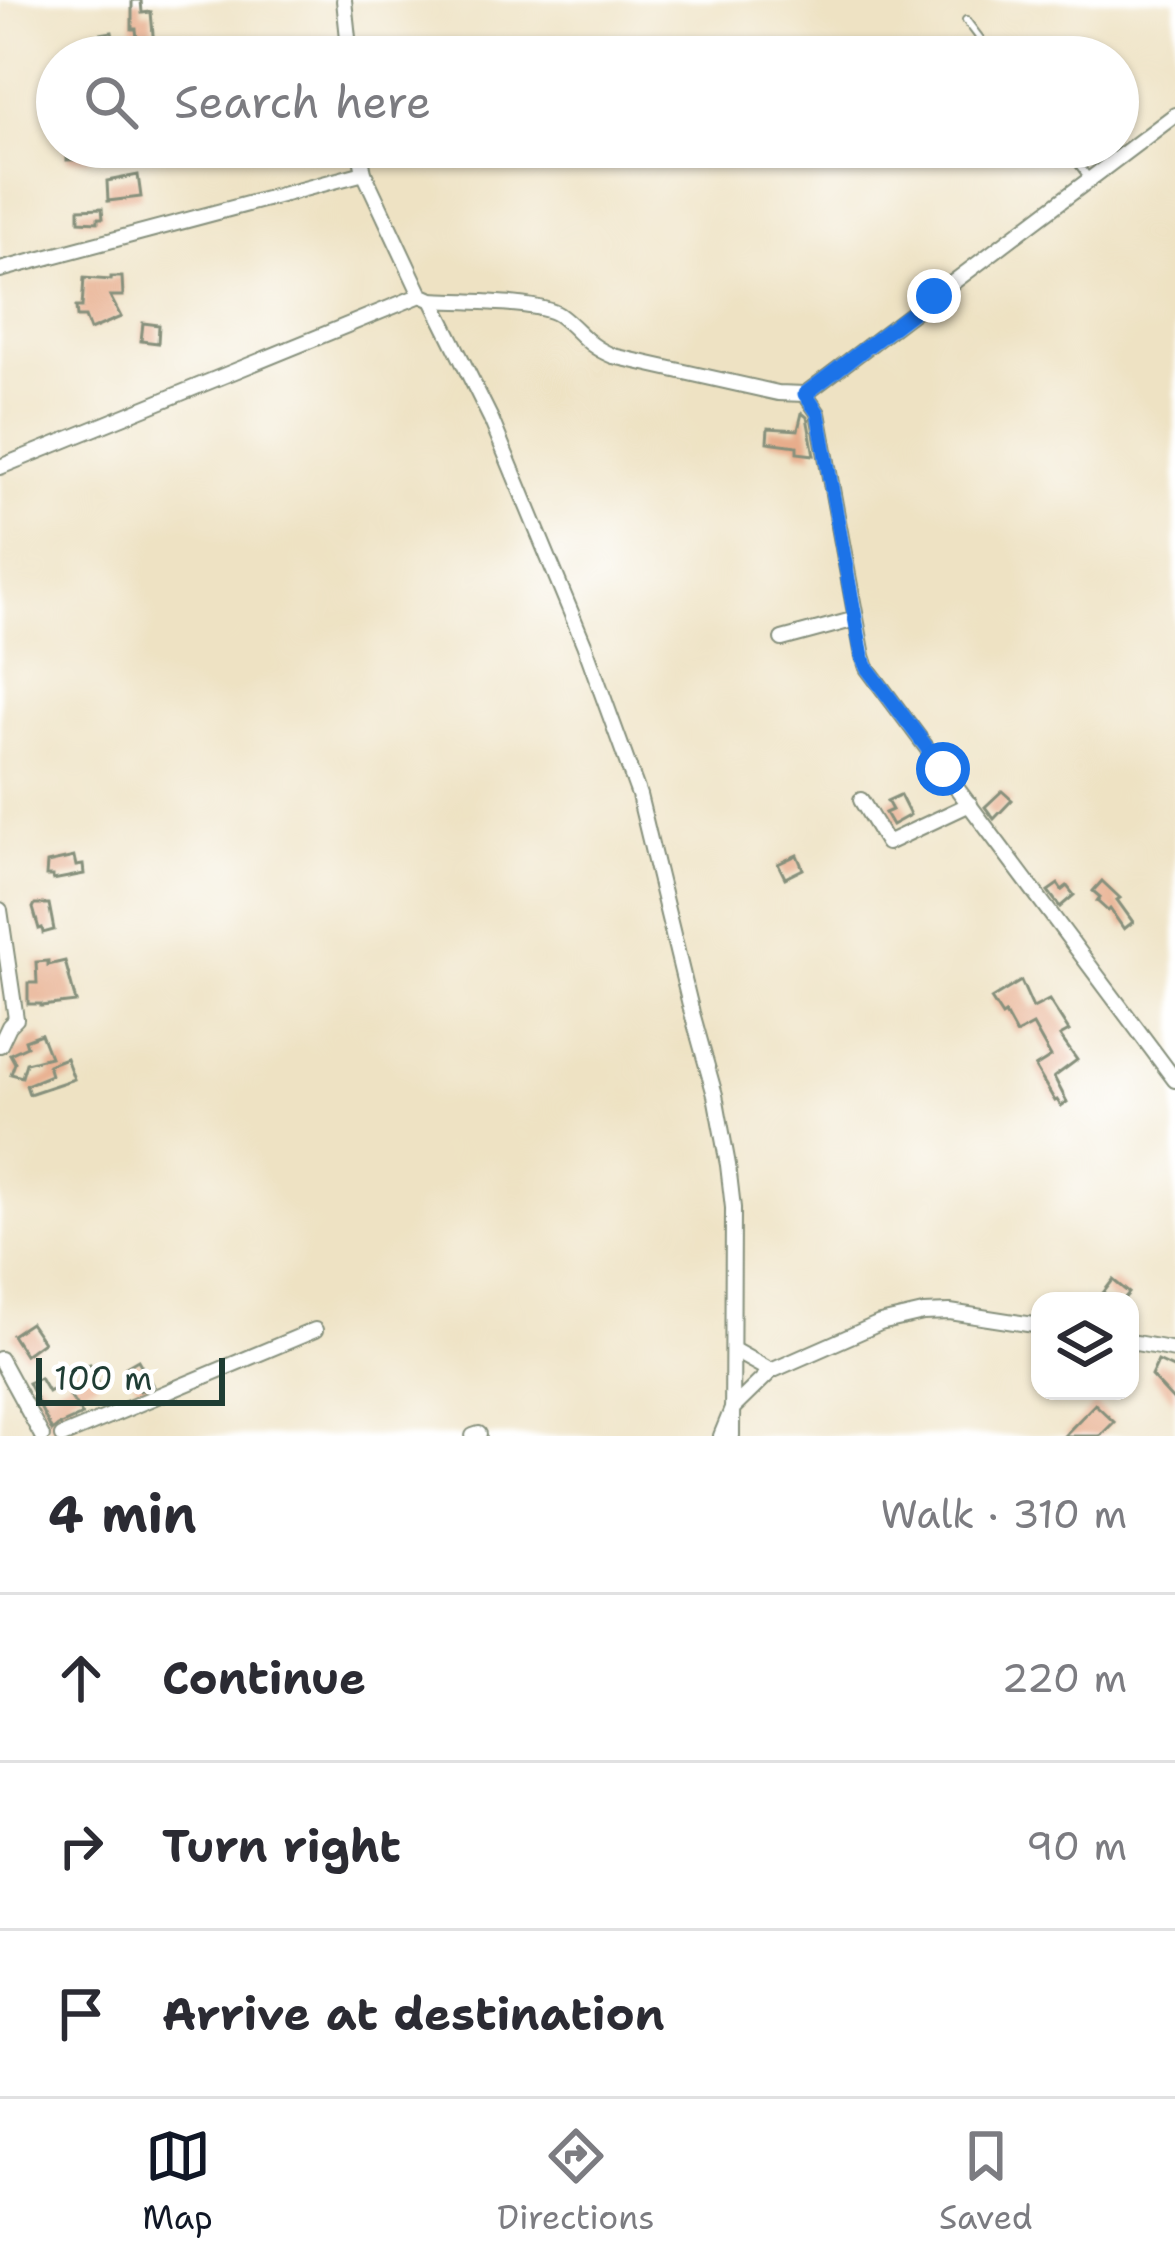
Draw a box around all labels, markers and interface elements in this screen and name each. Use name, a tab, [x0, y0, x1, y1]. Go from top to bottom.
search box	[36, 36, 1139, 168]
icon: search	[78, 69, 144, 135]
text: Search here	[174, 72, 431, 132]
route end	[907, 269, 961, 323]
route start	[916, 742, 970, 796]
map controls	[1031, 1292, 1139, 1400]
button: layers	[1031, 1292, 1139, 1400]
scale bar	[36, 1352, 225, 1405]
text: 100 m	[54, 1356, 153, 1401]
text: 4 min	[48, 1480, 197, 1548]
text: Walk · 310 m	[880, 1488, 1127, 1540]
icon: ahead	[48, 1645, 114, 1711]
text: Continue	[162, 1648, 366, 1708]
text: 220 m	[1001, 1652, 1127, 1704]
icon: right	[48, 1813, 114, 1879]
text: Turn right	[162, 1816, 401, 1876]
text: 90 m	[1026, 1820, 1127, 1872]
icon: arrive	[48, 1981, 114, 2047]
text: Arrive at destination	[162, 1984, 665, 2044]
tab: Map	[142, 2123, 213, 2240]
tab: Directions	[497, 2123, 655, 2240]
tab: Saved	[939, 2123, 1033, 2240]

